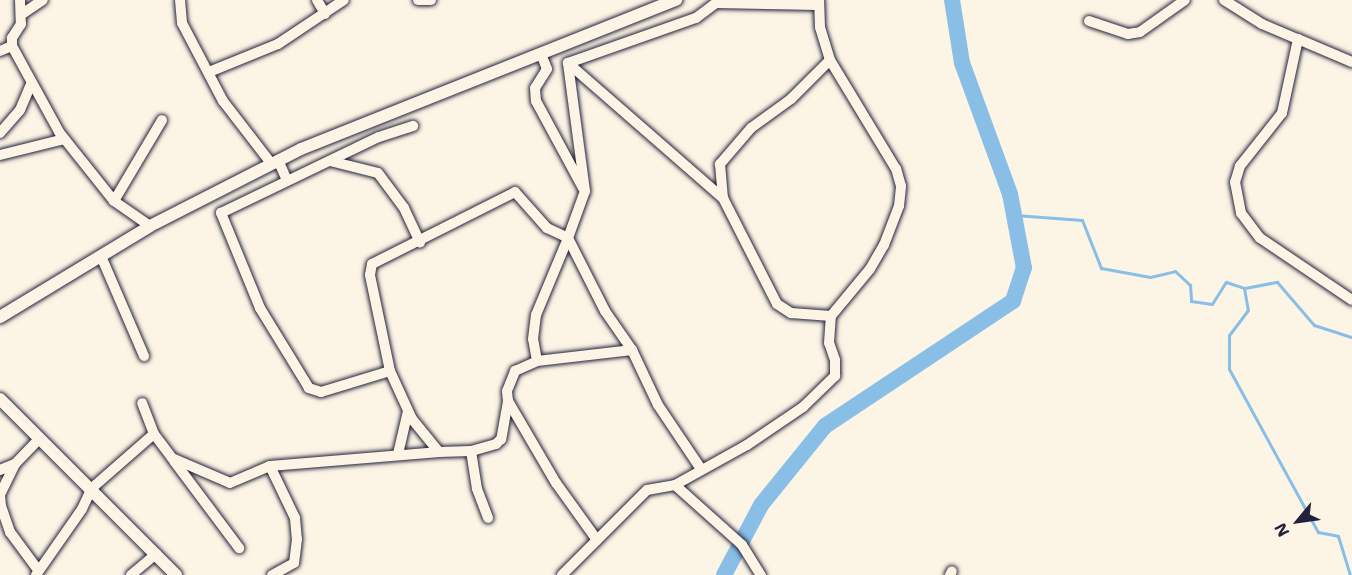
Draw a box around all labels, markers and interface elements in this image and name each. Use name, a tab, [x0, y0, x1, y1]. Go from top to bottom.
north arrow	[1268, 491, 1328, 551]
text: N	[1270, 519, 1294, 541]

